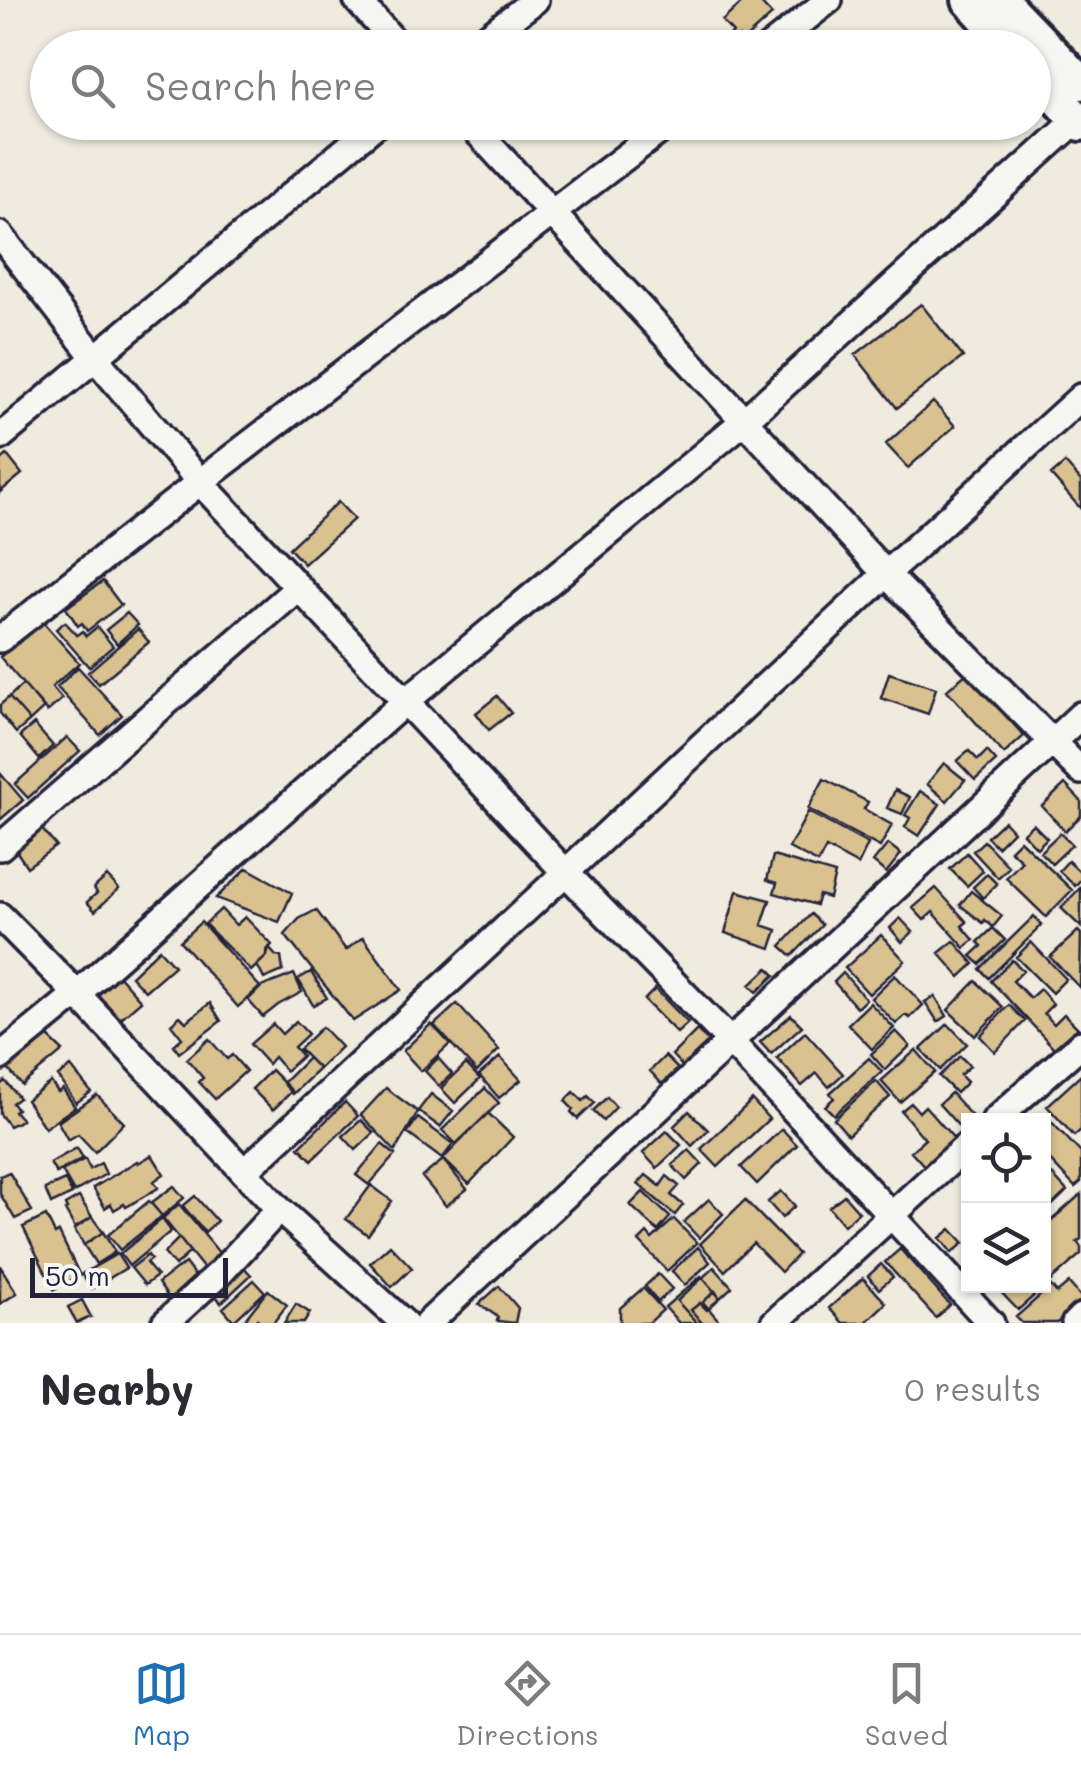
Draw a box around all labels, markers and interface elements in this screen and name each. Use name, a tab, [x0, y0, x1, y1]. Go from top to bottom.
search box	[30, 30, 1051, 140]
icon: search	[65, 58, 120, 113]
text: Search here	[145, 60, 376, 110]
map controls	[961, 1113, 1051, 1293]
button: locate	[961, 1113, 1051, 1203]
button: layers	[961, 1203, 1051, 1293]
scale bar	[30, 1253, 228, 1298]
text: 50 m	[45, 1257, 110, 1293]
text: Nearby	[40, 1361, 194, 1416]
text: 0 results	[904, 1367, 1041, 1409]
tab: Map	[133, 1656, 190, 1752]
tab: Directions	[456, 1656, 599, 1752]
tab: Saved	[865, 1656, 948, 1752]

